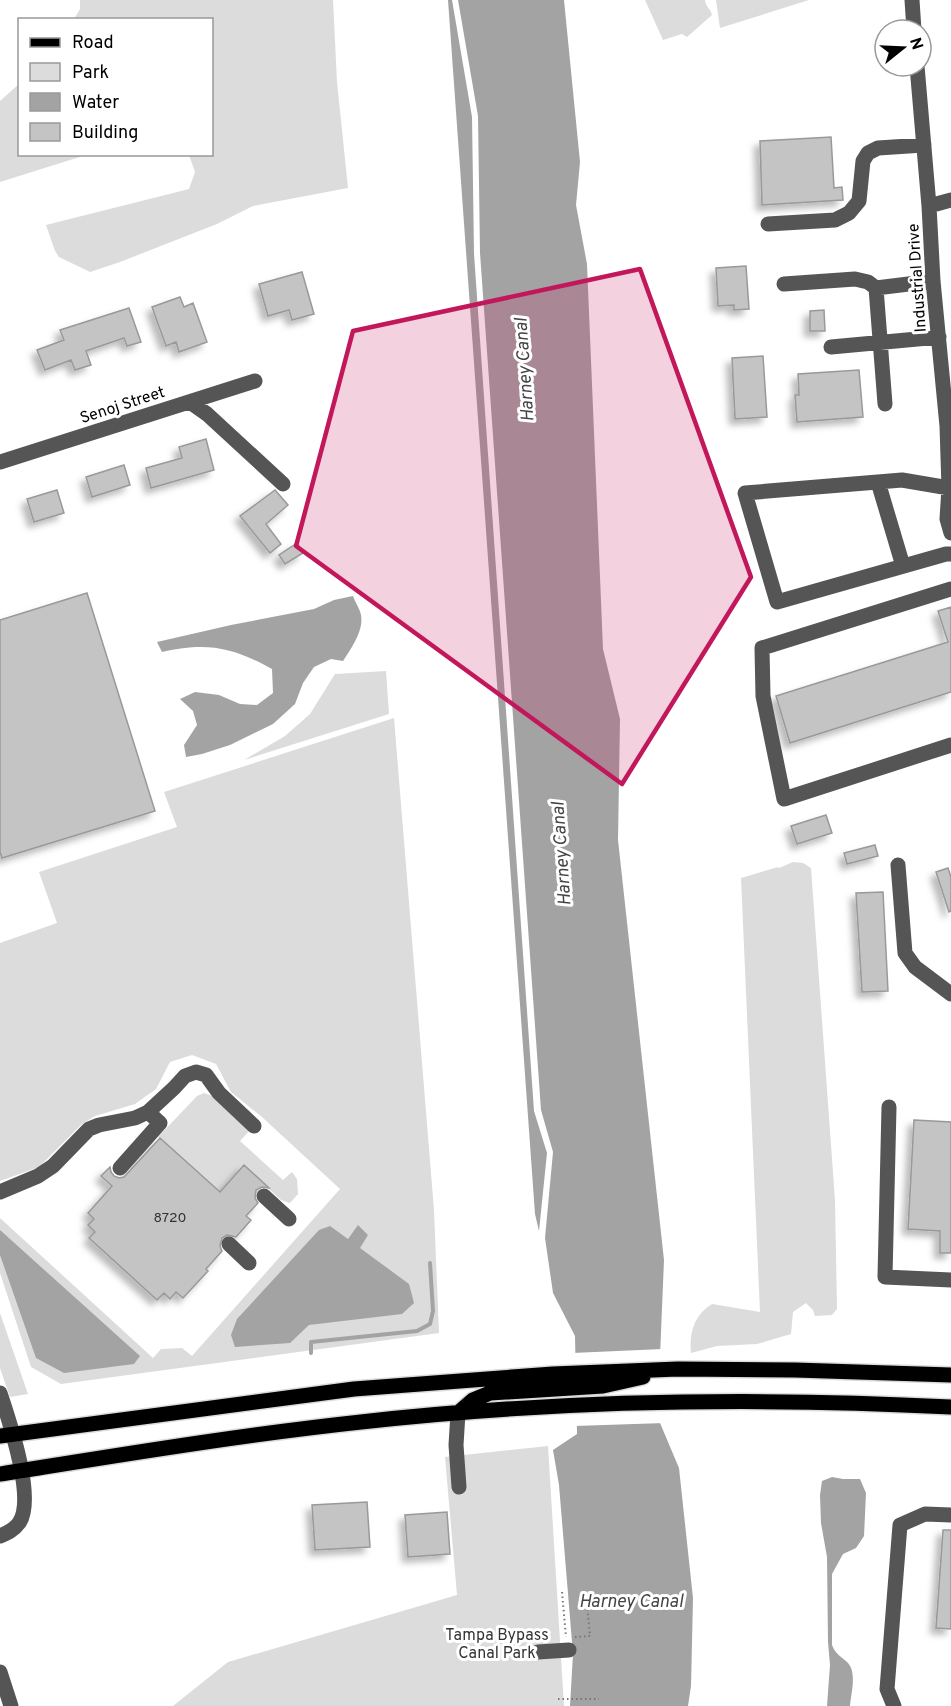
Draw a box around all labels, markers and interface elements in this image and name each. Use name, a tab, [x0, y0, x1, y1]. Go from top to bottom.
legend	[18, 18, 213, 156]
north arrow	[873, 18, 933, 78]
text: Road	[72, 32, 114, 55]
text: N	[904, 35, 927, 53]
text: Park	[72, 62, 109, 85]
text: Water	[72, 92, 119, 115]
text: Building	[72, 122, 138, 145]
street label: Industrial Drive	[904, 223, 932, 333]
water label: Harney Canal	[510, 316, 541, 423]
street label: Senoj Street	[78, 383, 168, 429]
water label: Harney Canal	[547, 800, 578, 907]
house number: 8720	[153, 1210, 187, 1227]
water label: Harney Canal	[579, 1591, 684, 1614]
park label: Tampa Bypass Canal Park	[445, 1626, 549, 1664]

